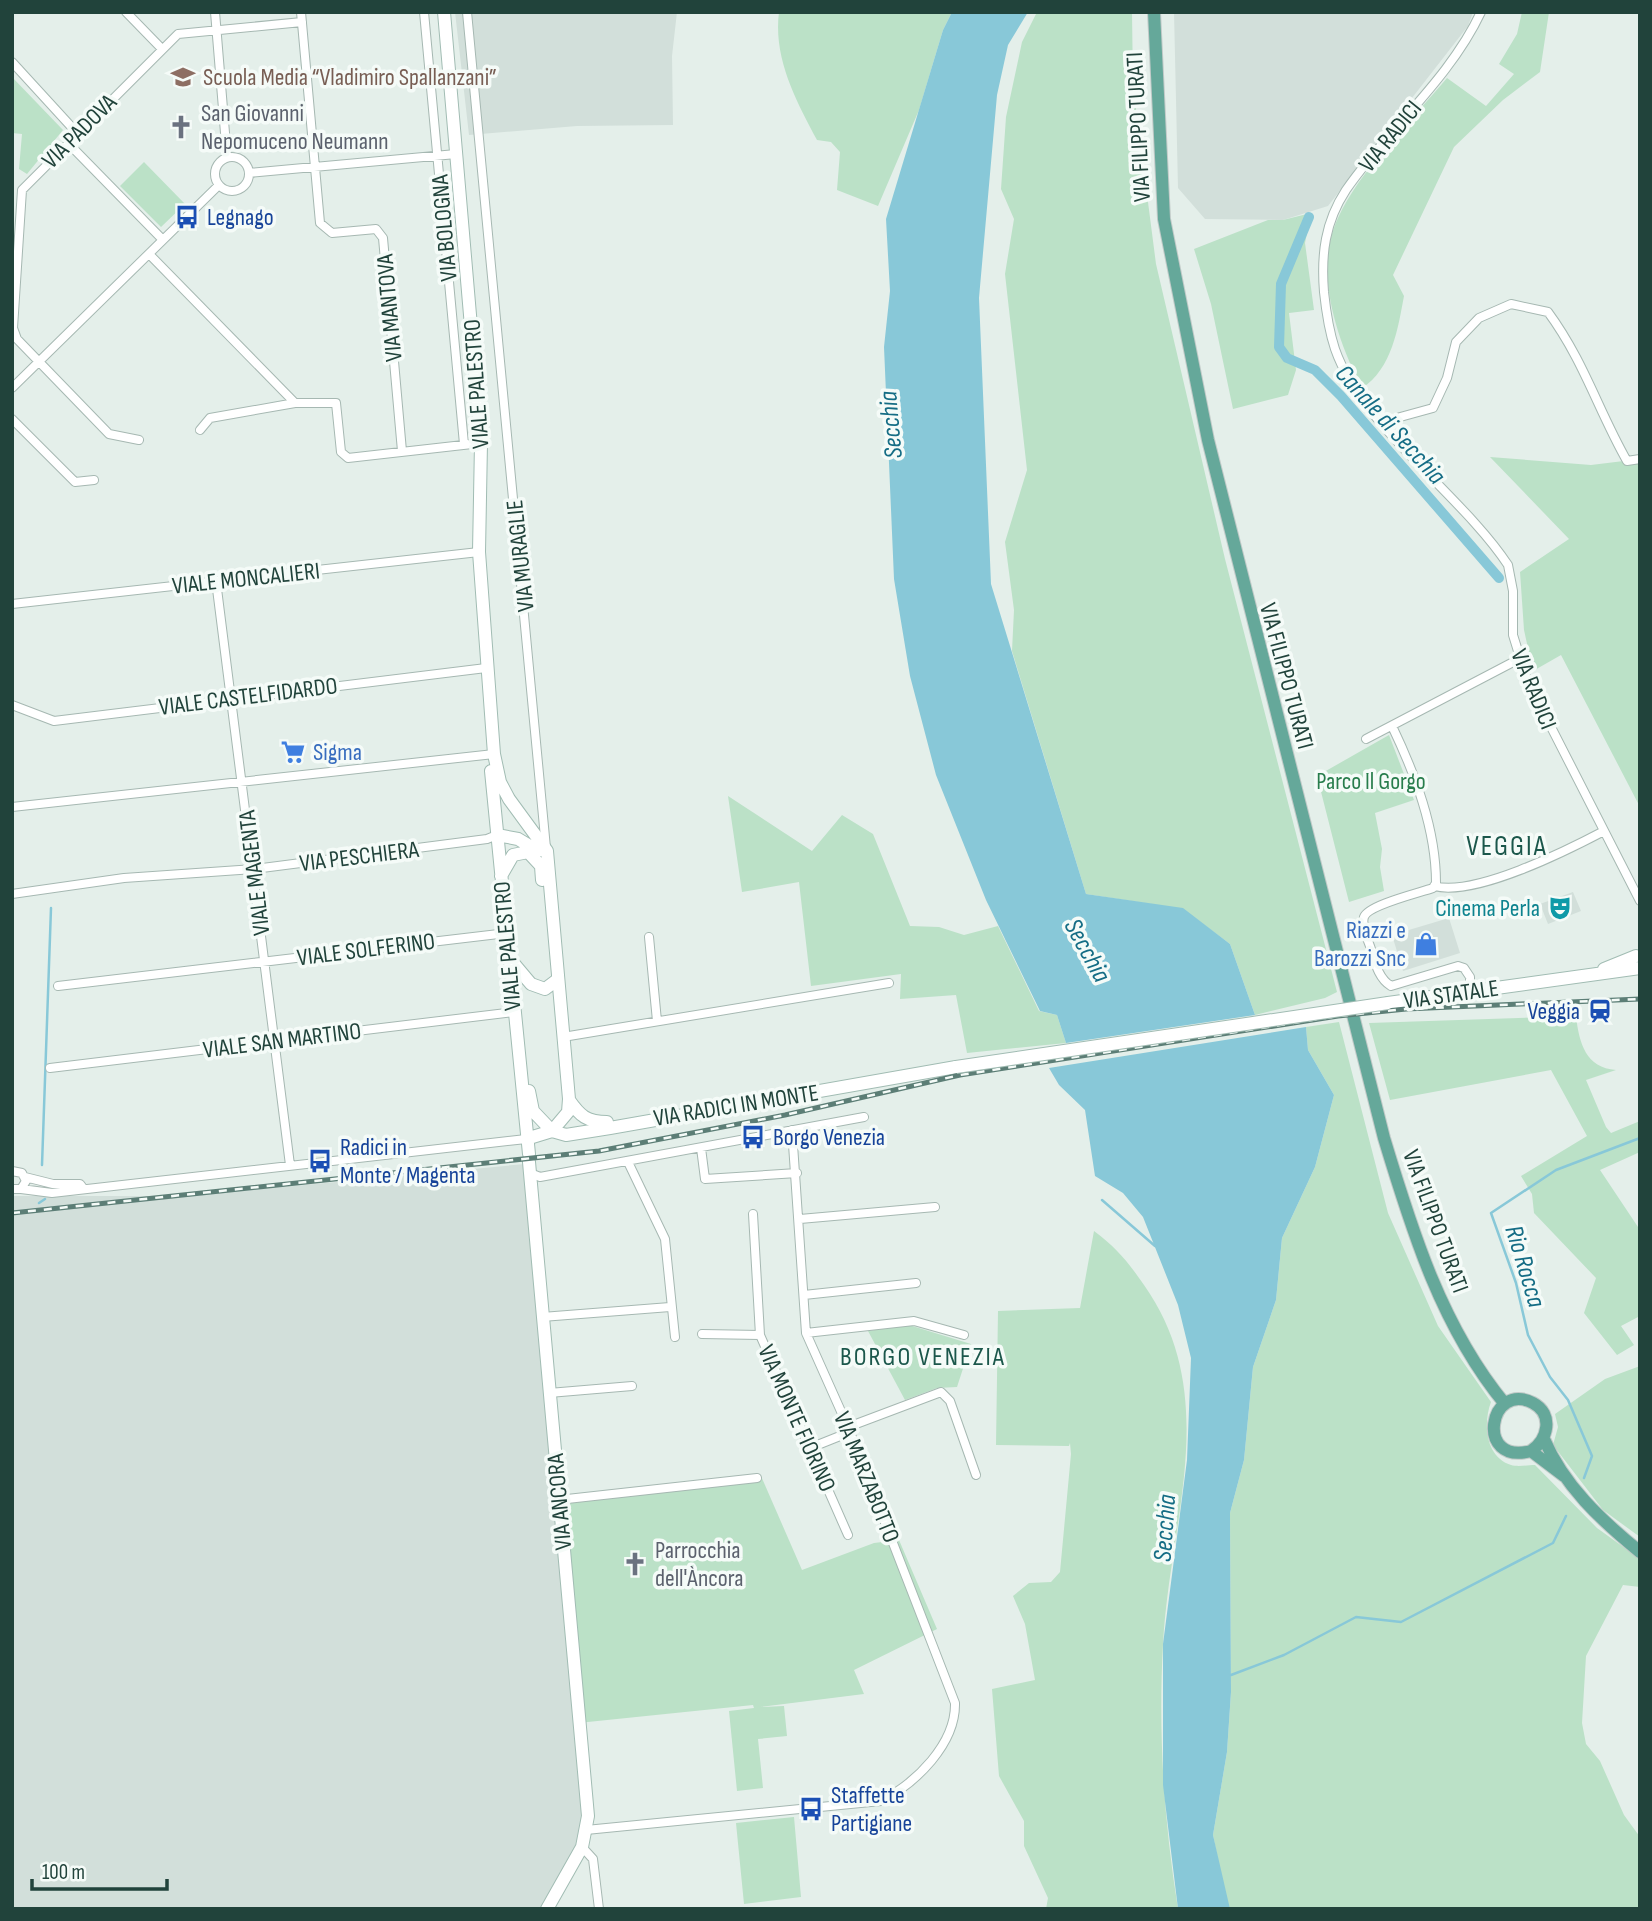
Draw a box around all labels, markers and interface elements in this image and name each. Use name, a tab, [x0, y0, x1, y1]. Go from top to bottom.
street label: VIA FILIPPO TURATI	[1120, 51, 1157, 203]
school or university icon: Scuola Media “Vladimiro Spallanzani”	[169, 63, 197, 91]
place label: Scuola Media “Vladimiro Spallanzani”	[203, 63, 497, 92]
street label: VIA PADOVA	[36, 88, 123, 175]
street label: VIA RADICI	[1353, 95, 1428, 178]
place label: San Giovanni Nepomuceno Neumann	[201, 99, 389, 156]
church icon: San Giovanni Nepomuceno Neumann	[167, 113, 195, 141]
street label: VIA BOLOGNA	[425, 173, 464, 283]
bus stop icon: Legnago	[173, 203, 201, 231]
place label: Legnago	[207, 203, 274, 232]
street label: VIA MANTOVA	[370, 252, 409, 363]
street label: VIALE PALESTRO	[458, 318, 495, 450]
water label: Canale di Secchia	[1328, 359, 1452, 492]
water label: Secchia	[873, 389, 910, 460]
street label: VIA MURAGLIE	[500, 498, 541, 613]
street label: VIALE MONCALIERI	[171, 556, 321, 601]
street label: VIA FILIPPO TURATI	[1253, 600, 1320, 752]
street label: VIA RADICI	[1504, 645, 1563, 734]
street label: VIALE CASTELFIDARDO	[157, 671, 339, 722]
supermarket icon: Sigma	[279, 738, 307, 766]
place label: Sigma	[313, 738, 362, 767]
park label: Parco Il Gorgo	[1316, 767, 1426, 796]
street label: VIALE MAGENTA	[232, 808, 277, 937]
district label: VEGGIA	[1466, 830, 1548, 863]
street label: VIA PESCHIERA	[298, 835, 421, 878]
street label: VIALE PALESTRO	[487, 880, 528, 1012]
place label: Cinema Perla	[1435, 894, 1540, 923]
theatre icon: Cinema Perla	[1546, 894, 1574, 922]
water label: Secchia	[1057, 914, 1117, 988]
place label: Riazzi e Barozzi Snc	[1314, 916, 1406, 973]
street label: VIALE SOLFERINO	[295, 927, 437, 972]
shop icon: Riazzi e Barozzi Snc	[1412, 930, 1440, 958]
street label: VIA STATALE	[1402, 973, 1500, 1016]
place label: Veggia	[1527, 997, 1580, 1026]
station icon: Veggia	[1586, 997, 1614, 1025]
street label: VIALE SAN MARTINO	[201, 1016, 363, 1065]
street label: VIA RADICI IN MONTE	[651, 1078, 821, 1133]
bus stop icon: Borgo Venezia	[739, 1123, 767, 1151]
place label: Borgo Venezia	[773, 1123, 885, 1152]
place label: Radici in Monte / Magenta	[340, 1133, 476, 1190]
street label: VIA FILIPPO TURATI	[1396, 1146, 1475, 1297]
bus stop icon: Radici in Monte / Magenta	[306, 1147, 334, 1175]
water label: Rio Rocca	[1497, 1222, 1552, 1312]
street label: VIA MONTE FIORINO	[751, 1340, 842, 1496]
district label: BORGO VENEZIA	[840, 1342, 1006, 1373]
street label: VIA MARZABOTTO	[827, 1407, 906, 1547]
street label: VIA ANCORA	[541, 1452, 578, 1551]
water label: Secchia	[1148, 1493, 1183, 1563]
place label: Parrocchia dell'Àncora	[655, 1536, 744, 1593]
church icon: Parrocchia dell'Àncora	[621, 1550, 649, 1578]
place label: Staffette Partigiane	[831, 1781, 912, 1838]
bus stop icon: Staffette Partigiane	[797, 1795, 825, 1823]
scale bar	[32, 1848, 166, 1892]
text: 100 m	[42, 1860, 85, 1885]

